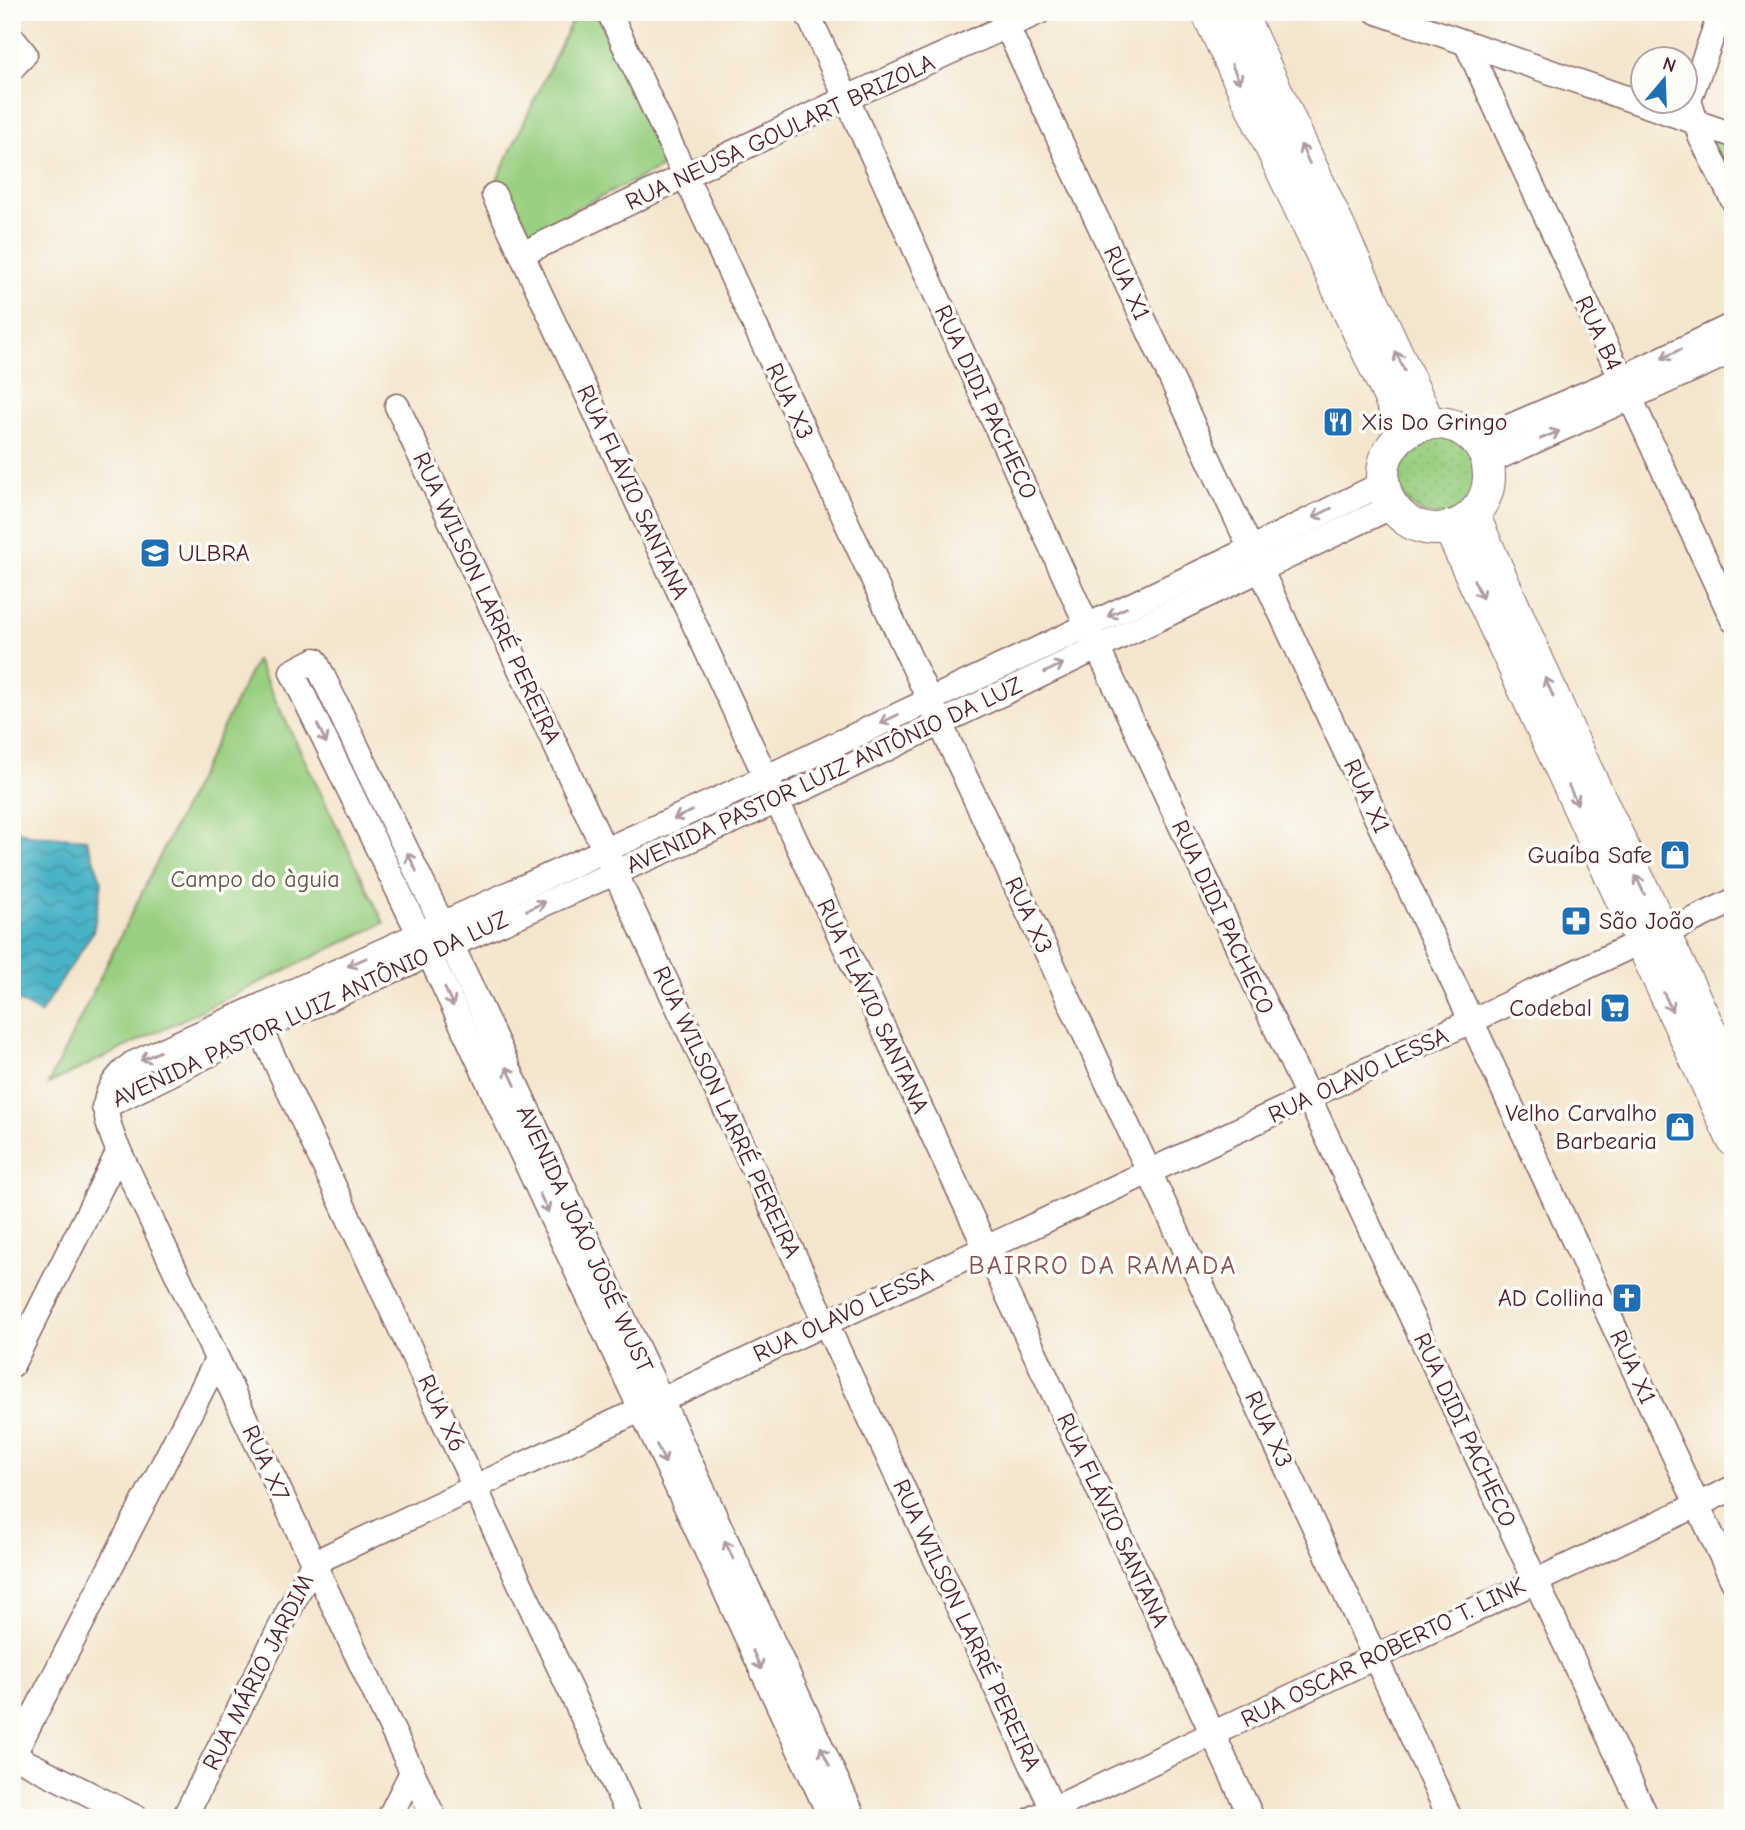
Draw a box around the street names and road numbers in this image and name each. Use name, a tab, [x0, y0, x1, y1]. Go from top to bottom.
street label: RUA NEUSA GOULART BRIZOLA	[621, 48, 939, 216]
street label: RUA X1	[1098, 242, 1156, 324]
street label: RUA B4	[1570, 291, 1628, 375]
street label: RUA DIDI PACHECO	[929, 300, 1043, 504]
street label: RUA X3	[760, 358, 820, 444]
street label: RUA FLÁVIO SANTANA	[571, 380, 695, 604]
street label: RUA WILSON LARRÉ PEREIRA	[407, 448, 567, 748]
street label: AVENIDA PASTOR LUIZ ANTÔNIO DA LUZ	[622, 671, 1026, 879]
street label: RUA X1	[1338, 755, 1396, 837]
street label: RUA DIDI PACHECO	[1166, 815, 1280, 1019]
street label: RUA X3	[999, 872, 1059, 958]
street label: RUA FLÁVIO SANTANA	[811, 894, 935, 1118]
street label: AVENIDA PASTOR LUIZ ANTÔNIO DA LUZ	[108, 905, 512, 1113]
street label: RUA WILSON LARRÉ PEREIRA	[647, 962, 807, 1262]
street label: RUA OLAVO LESSA	[1264, 1021, 1452, 1129]
street label: AVENIDA JOÃO JOSÉ WUST	[511, 1101, 659, 1377]
street label: RUA OLAVO LESSA	[749, 1260, 937, 1368]
street label: RUA X1	[1604, 1326, 1662, 1408]
street label: RUA DIDI PACHECO	[1408, 1328, 1522, 1532]
street label: RUA X6	[412, 1370, 472, 1456]
street label: RUA X3	[1239, 1386, 1299, 1472]
street label: RUA FLÁVIO SANTANA	[1051, 1408, 1175, 1632]
street label: RUA X7	[236, 1421, 296, 1505]
street label: RUA WILSON LARRÉ PEREIRA	[887, 1475, 1047, 1775]
street label: RUA MÁRIO JARDIM	[196, 1569, 320, 1775]
street label: RUA OSCAR ROBERTO T. LINK	[1236, 1571, 1530, 1733]

